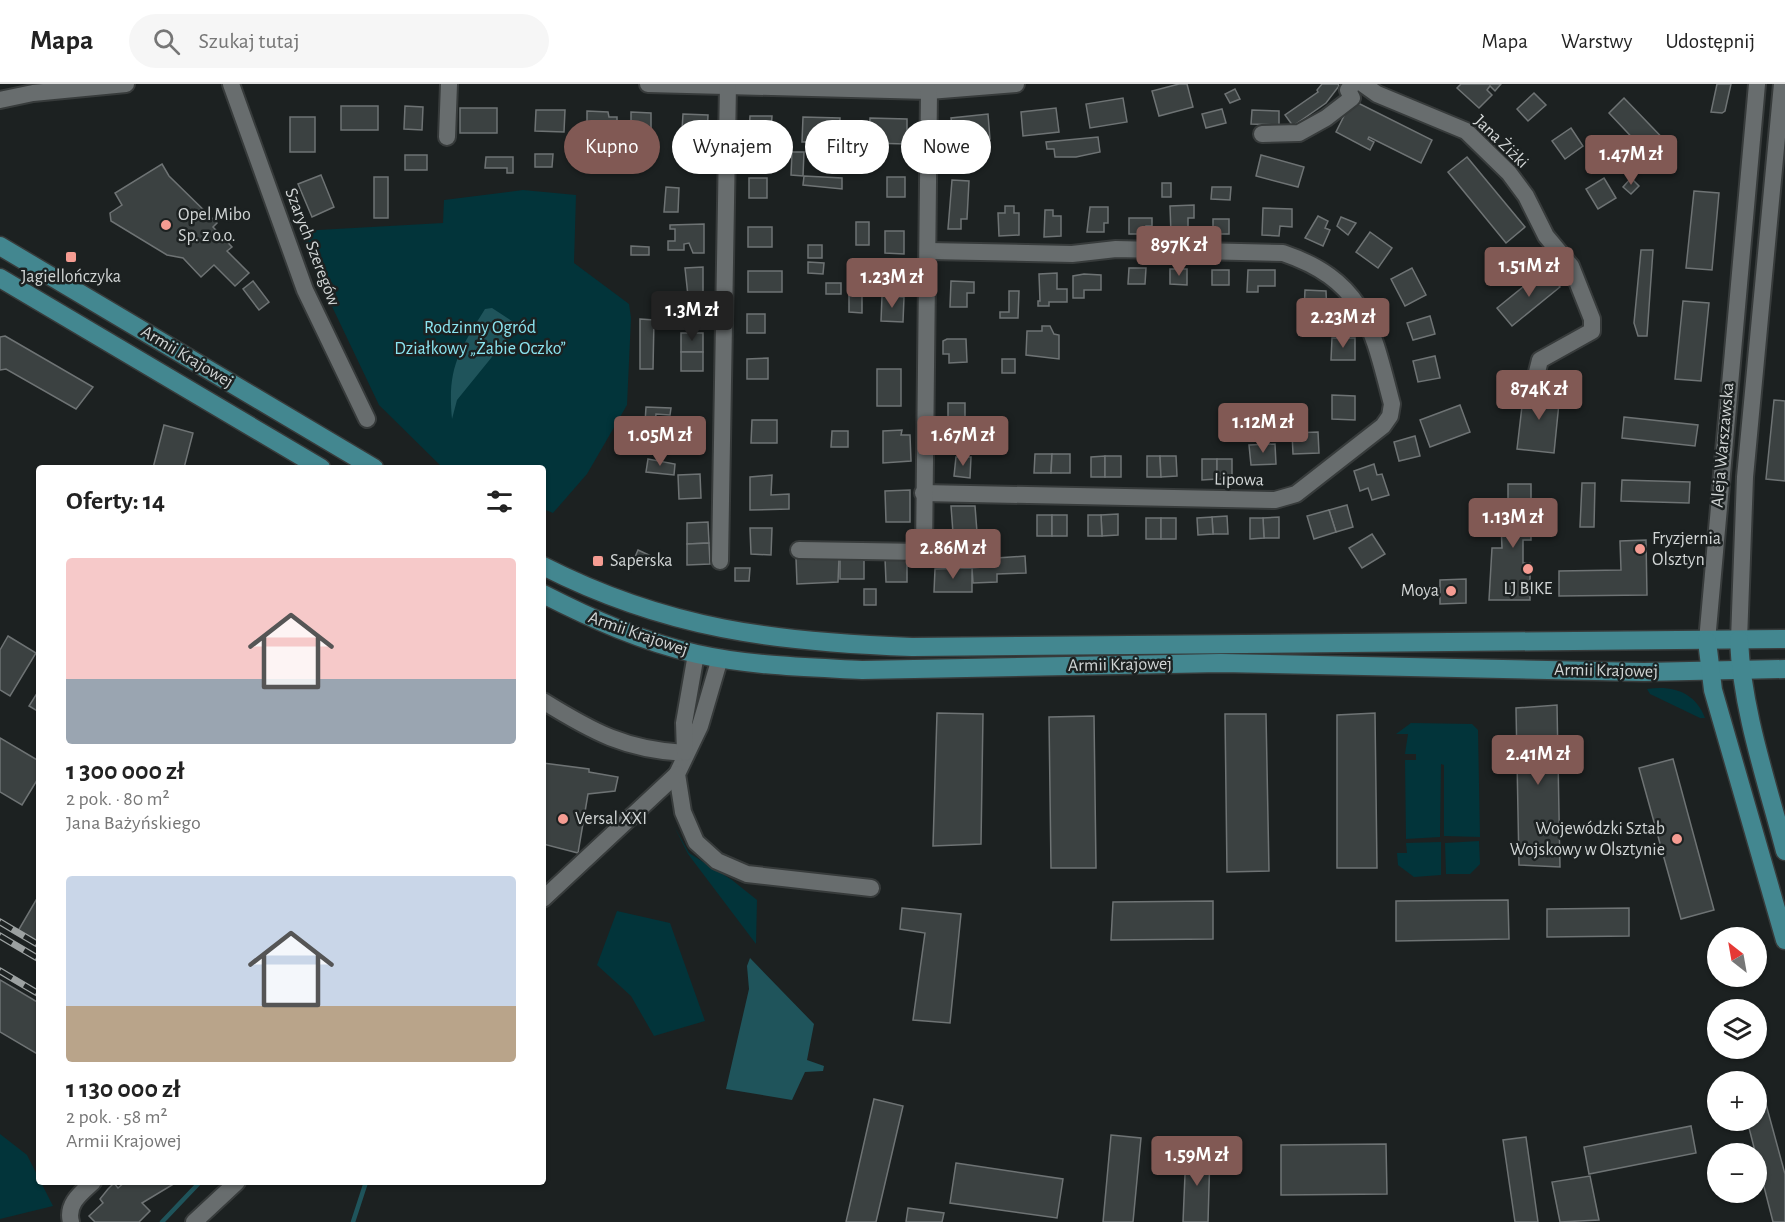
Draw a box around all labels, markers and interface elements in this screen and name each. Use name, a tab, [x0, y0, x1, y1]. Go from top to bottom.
search box	[129, 14, 549, 68]
icon: search	[150, 25, 183, 58]
text: Mapa	[30, 27, 93, 55]
text: Szukaj tutaj	[198, 30, 300, 52]
text: Mapa	[1482, 31, 1528, 52]
text: Warstwy	[1561, 31, 1632, 52]
text: Udostępnij	[1665, 31, 1755, 52]
street label: Jana Żiżki	[1470, 111, 1533, 172]
chip: Kupno	[564, 120, 660, 174]
chip: Wynajem	[672, 120, 793, 174]
chip: Filtry	[805, 120, 889, 174]
chip: Nowe	[901, 120, 991, 174]
pin: 1.47M zł	[1569, 135, 1693, 186]
text: 1.47M zł	[1599, 144, 1663, 164]
street label: Szarych Szeregów	[281, 186, 343, 308]
place label: Opel Mibo Sp. z o.o.	[178, 206, 251, 245]
marker: Opel Mibo Sp. z o.o.	[159, 218, 173, 232]
pin: 897K zł	[1124, 226, 1234, 277]
text: 897K zł	[1150, 235, 1208, 255]
pin: 1.51M zł	[1467, 247, 1591, 298]
marker: Jagiellończyka	[64, 250, 78, 264]
text: 1.51M zł	[1499, 256, 1559, 276]
pin: 1.23M zł	[830, 258, 954, 309]
text: 1.23M zł	[860, 267, 924, 287]
place label: Jagiellończyka	[21, 268, 121, 286]
pin: 1.3M zł	[637, 291, 747, 342]
pin: 2.23M zł	[1281, 298, 1405, 349]
text: 1.3M zł	[665, 300, 719, 320]
text: 2.23M zł	[1310, 307, 1376, 327]
park label: Rodzinny Ogród Działkowy „Żabie Oczko”	[394, 319, 566, 358]
street label: Armii Krajowej	[138, 322, 236, 392]
pin: 874K zł	[1484, 370, 1594, 421]
text: 874K zł	[1510, 379, 1568, 399]
street label: Aleja Warszawska	[1709, 382, 1737, 508]
pin: 1.12M zł	[1201, 403, 1325, 454]
text: 1.12M zł	[1232, 412, 1294, 432]
pin: 1.05M zł	[598, 416, 722, 467]
pin: 1.67M zł	[901, 416, 1025, 467]
text: 1.05M zł	[628, 425, 692, 445]
text: 1.67M zł	[931, 425, 995, 445]
street label: Lipowa	[1214, 471, 1264, 489]
icon: filters	[483, 485, 516, 518]
text: Oferty: 14	[66, 488, 165, 514]
pin: 1.13M zł	[1451, 498, 1575, 549]
text: 1.13M zł	[1483, 507, 1543, 527]
pin: 2.86M zł	[891, 529, 1015, 580]
place label: Fryzjernia Olsztyn	[1652, 530, 1721, 569]
text: 2.86M zł	[920, 538, 986, 558]
marker: Fryzjernia Olsztyn	[1633, 542, 1647, 556]
place label: Saperska	[610, 552, 673, 570]
marker: Saperska	[591, 554, 605, 568]
marker: LJ BIKE	[1521, 562, 1535, 576]
place label: LJ BIKE	[1503, 580, 1553, 598]
place label: Moya	[1401, 582, 1439, 600]
marker: Moya	[1444, 584, 1458, 598]
icon: home	[237, 597, 345, 705]
street label: Armii Krajowej	[586, 609, 690, 659]
street label: Armii Krajowej	[1068, 655, 1172, 675]
street label: Armii Krajowej	[1554, 661, 1658, 681]
pin: 2.41M zł	[1476, 735, 1600, 786]
text: 2.41M zł	[1506, 744, 1570, 764]
text: 1 300 000 zł	[66, 758, 185, 784]
text: 2 pok. · 80 m²	[66, 789, 170, 809]
place label: Versal XXI	[575, 810, 647, 828]
marker: Versal XXI	[556, 812, 570, 826]
text: Jana Bażyńskiego	[66, 813, 201, 833]
place label: Wojewódzki Sztab Wojskowy w Olsztynie	[1510, 820, 1665, 859]
marker: Wojewódzki Sztab Wojskowy w Olsztynie	[1670, 832, 1684, 846]
icon: home	[237, 915, 345, 1023]
north arrow	[1707, 927, 1767, 987]
map controls	[1707, 927, 1767, 1203]
button: layers	[1707, 999, 1767, 1059]
button: +	[1707, 1071, 1767, 1131]
text: 1 130 000 zł	[66, 1076, 180, 1102]
text: 2 pok. · 58 m²	[66, 1107, 167, 1127]
text: Armii Krajowej	[66, 1131, 182, 1151]
pin: 1.59M zł	[1135, 1136, 1259, 1187]
button: −	[1707, 1143, 1767, 1203]
text: 1.59M zł	[1165, 1145, 1229, 1165]

